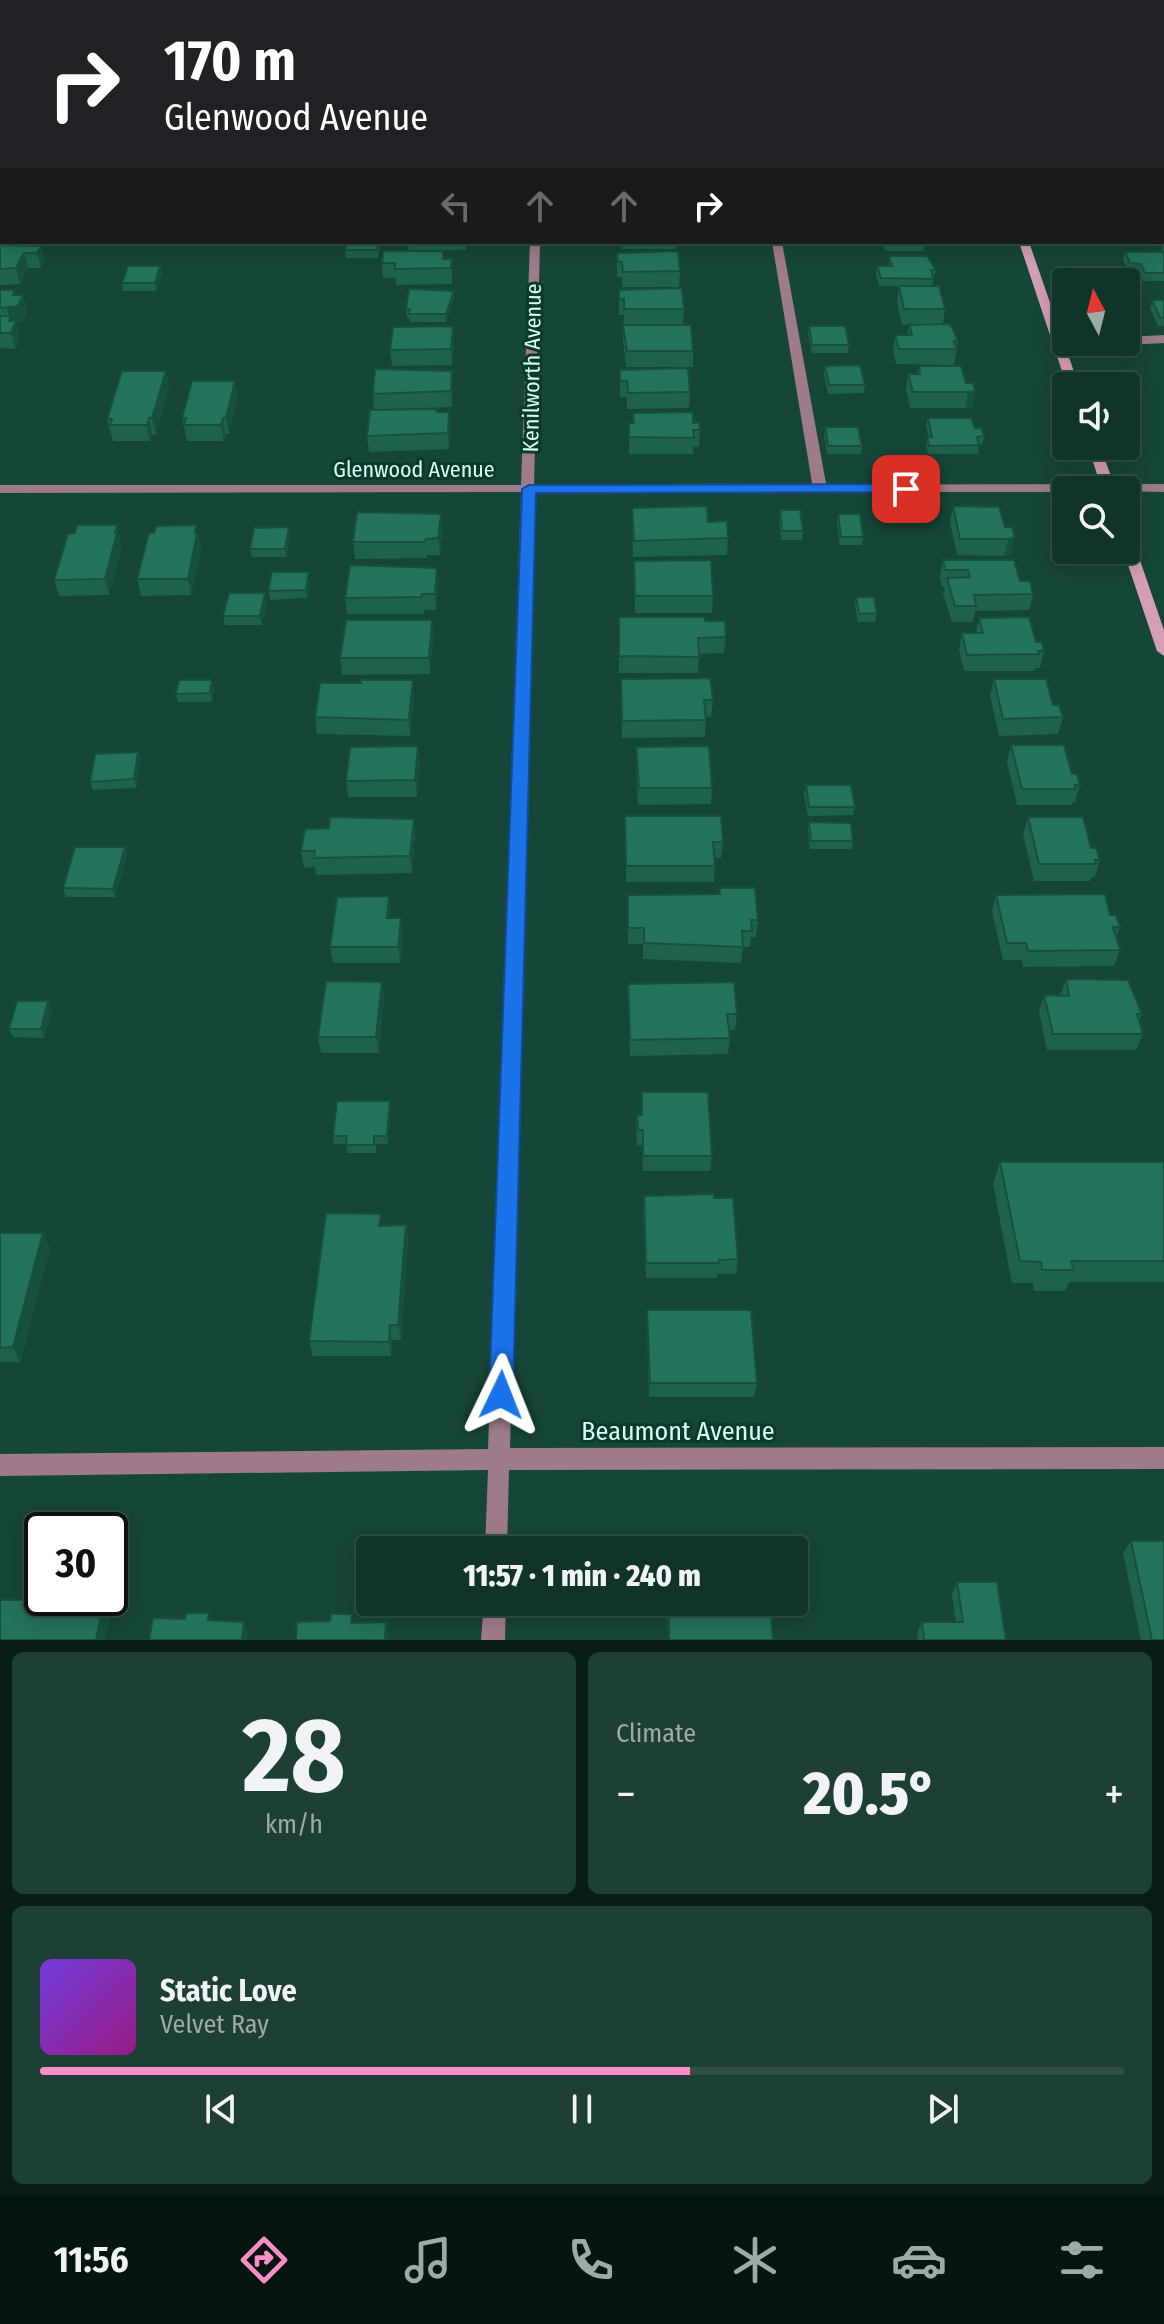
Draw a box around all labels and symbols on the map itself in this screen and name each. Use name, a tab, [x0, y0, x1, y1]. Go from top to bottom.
north arrow	[1052, 268, 1140, 356]
street label: Kenilworth Avenue	[517, 283, 547, 453]
pin	[872, 455, 940, 523]
street label: Glenwood Avenue	[333, 456, 495, 483]
position arrow	[459, 1353, 543, 1437]
street label: Beaumont Avenue	[581, 1416, 775, 1447]
speed limit sign: 30	[24, 1512, 128, 1616]

